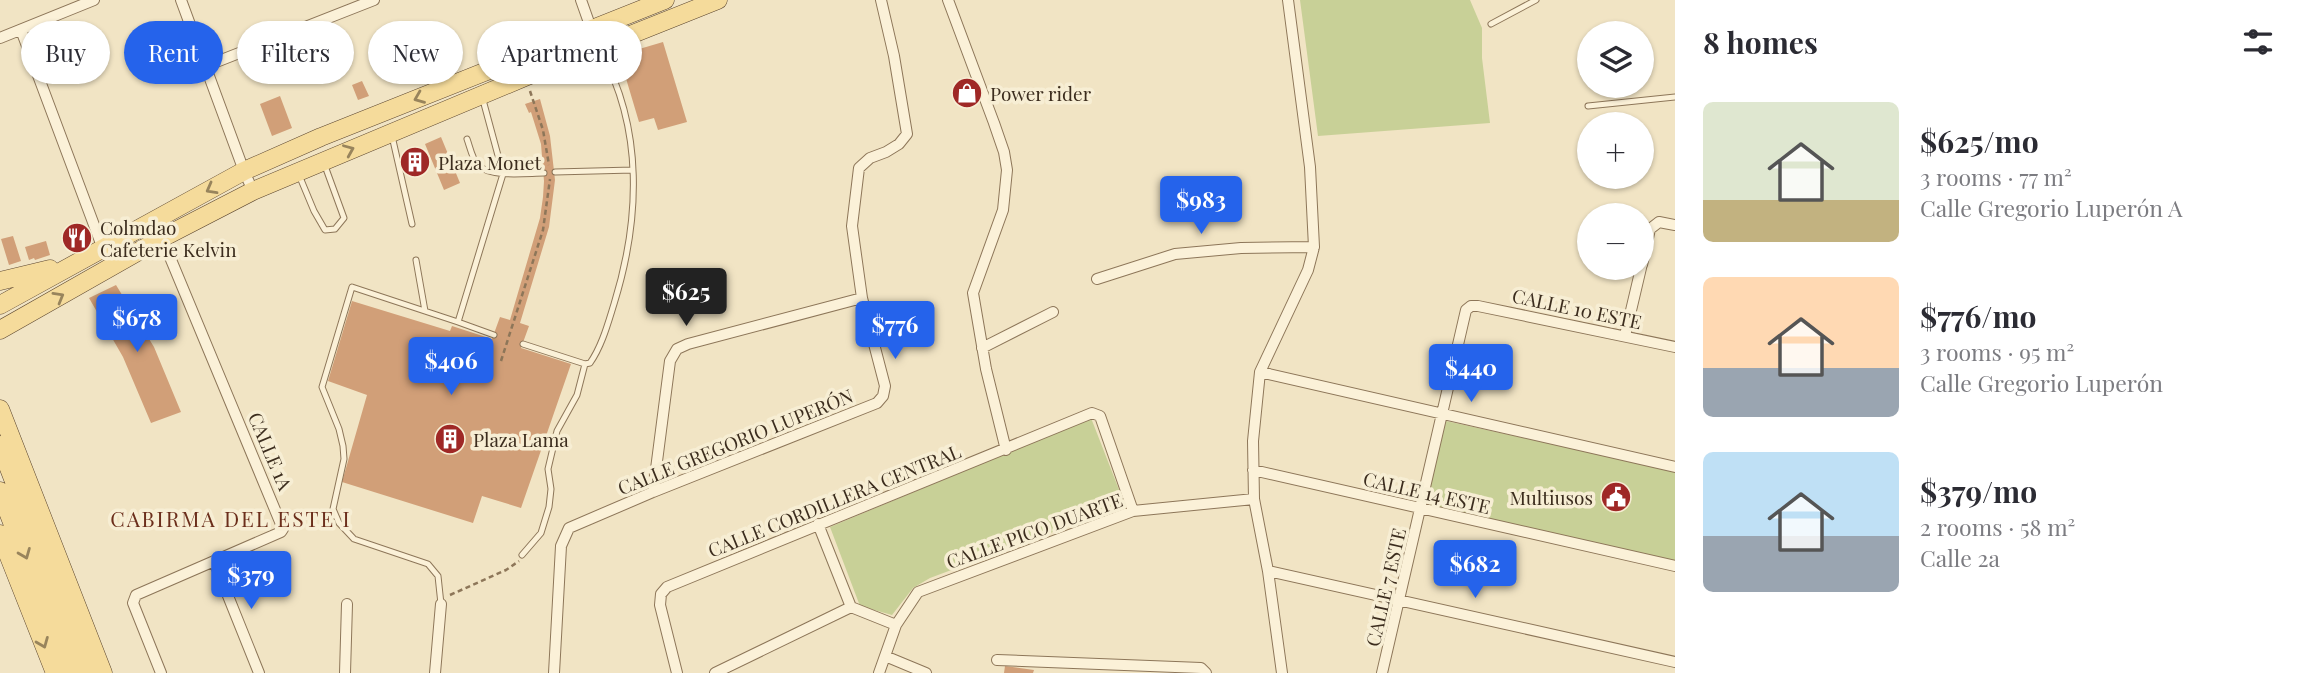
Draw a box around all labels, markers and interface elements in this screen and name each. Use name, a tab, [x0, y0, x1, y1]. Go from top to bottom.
chip: Buy	[21, 21, 110, 84]
chip: Rent	[124, 21, 223, 84]
chip: Filters	[237, 21, 354, 84]
chip: New	[368, 21, 463, 84]
chip: Apartment	[477, 21, 642, 84]
map controls	[1577, 21, 1654, 280]
button: layers	[1577, 21, 1654, 98]
text: 8 homes	[1703, 22, 1818, 62]
icon: filters	[2239, 23, 2277, 61]
shop icon: Power rider	[950, 76, 984, 110]
place label: Power rider	[990, 80, 1092, 106]
one-way arrow	[414, 89, 426, 103]
button: +	[1577, 112, 1654, 189]
text: $625/mo	[1920, 121, 2039, 161]
icon: home	[1759, 130, 1843, 214]
one-way arrow	[342, 144, 355, 158]
building icon: Plaza Monet	[398, 145, 432, 179]
place label: Plaza Monet	[438, 149, 541, 175]
text: 3 rooms · 77 m²	[1920, 161, 2072, 192]
pin: $983	[1160, 176, 1242, 236]
one-way arrow	[206, 181, 218, 194]
text: $983	[1176, 183, 1226, 214]
text: Calle Gregorio Luperón A	[1920, 192, 2182, 223]
button: −	[1577, 203, 1654, 280]
place label: Colmdao Cafeterie Kelvin	[100, 214, 237, 262]
restaurant icon: Colmdao Cafeterie Kelvin	[60, 221, 94, 255]
pin: $625	[645, 268, 727, 328]
text: $625	[662, 275, 710, 306]
street label: CALLE 10 ESTE	[1510, 282, 1644, 334]
one-way arrow	[52, 292, 65, 305]
pin: $678	[96, 294, 178, 354]
text: $776/mo	[1920, 296, 2037, 336]
text: $678	[112, 301, 162, 332]
pin: $776	[854, 302, 936, 361]
icon: home	[1759, 305, 1843, 389]
text: $776	[871, 308, 919, 339]
text: 3 rooms · 95 m²	[1920, 336, 2074, 367]
pin: $406	[410, 338, 492, 397]
text: $406	[424, 344, 478, 375]
pin: $440	[1430, 344, 1512, 404]
text: $440	[1445, 351, 1497, 382]
text: Calle Gregorio Luperón	[1920, 367, 2163, 398]
street label: CALLE GREGORIO LUPERÓN	[613, 382, 857, 500]
street label: CALLE 1A	[243, 408, 299, 495]
building icon: Plaza Lama	[433, 422, 467, 456]
place label: Plaza Lama	[473, 426, 569, 452]
street label: CALLE CORDILLERA CENTRAL	[704, 437, 964, 563]
street label: CALLE 14 ESTE	[1361, 465, 1493, 519]
text: $379/mo	[1920, 471, 2037, 511]
public building icon: Multiusos	[1599, 480, 1633, 514]
icon: home	[1759, 480, 1843, 564]
place label: Multiusos	[1509, 484, 1593, 510]
street label: CALLE PICO DUARTE	[942, 486, 1126, 574]
district label: CABIRMA DEL ESTE I	[110, 504, 352, 532]
text: 2 rooms · 58 m²	[1920, 511, 2075, 542]
street label: CALLE 7 ESTE	[1359, 525, 1411, 649]
pin: $682	[1434, 540, 1516, 600]
text: Calle 2a	[1920, 542, 2000, 573]
one-way arrow	[17, 547, 31, 559]
text: $682	[1449, 547, 1501, 578]
pin: $379	[210, 552, 292, 611]
text: $379	[227, 558, 275, 589]
one-way arrow	[35, 636, 49, 648]

